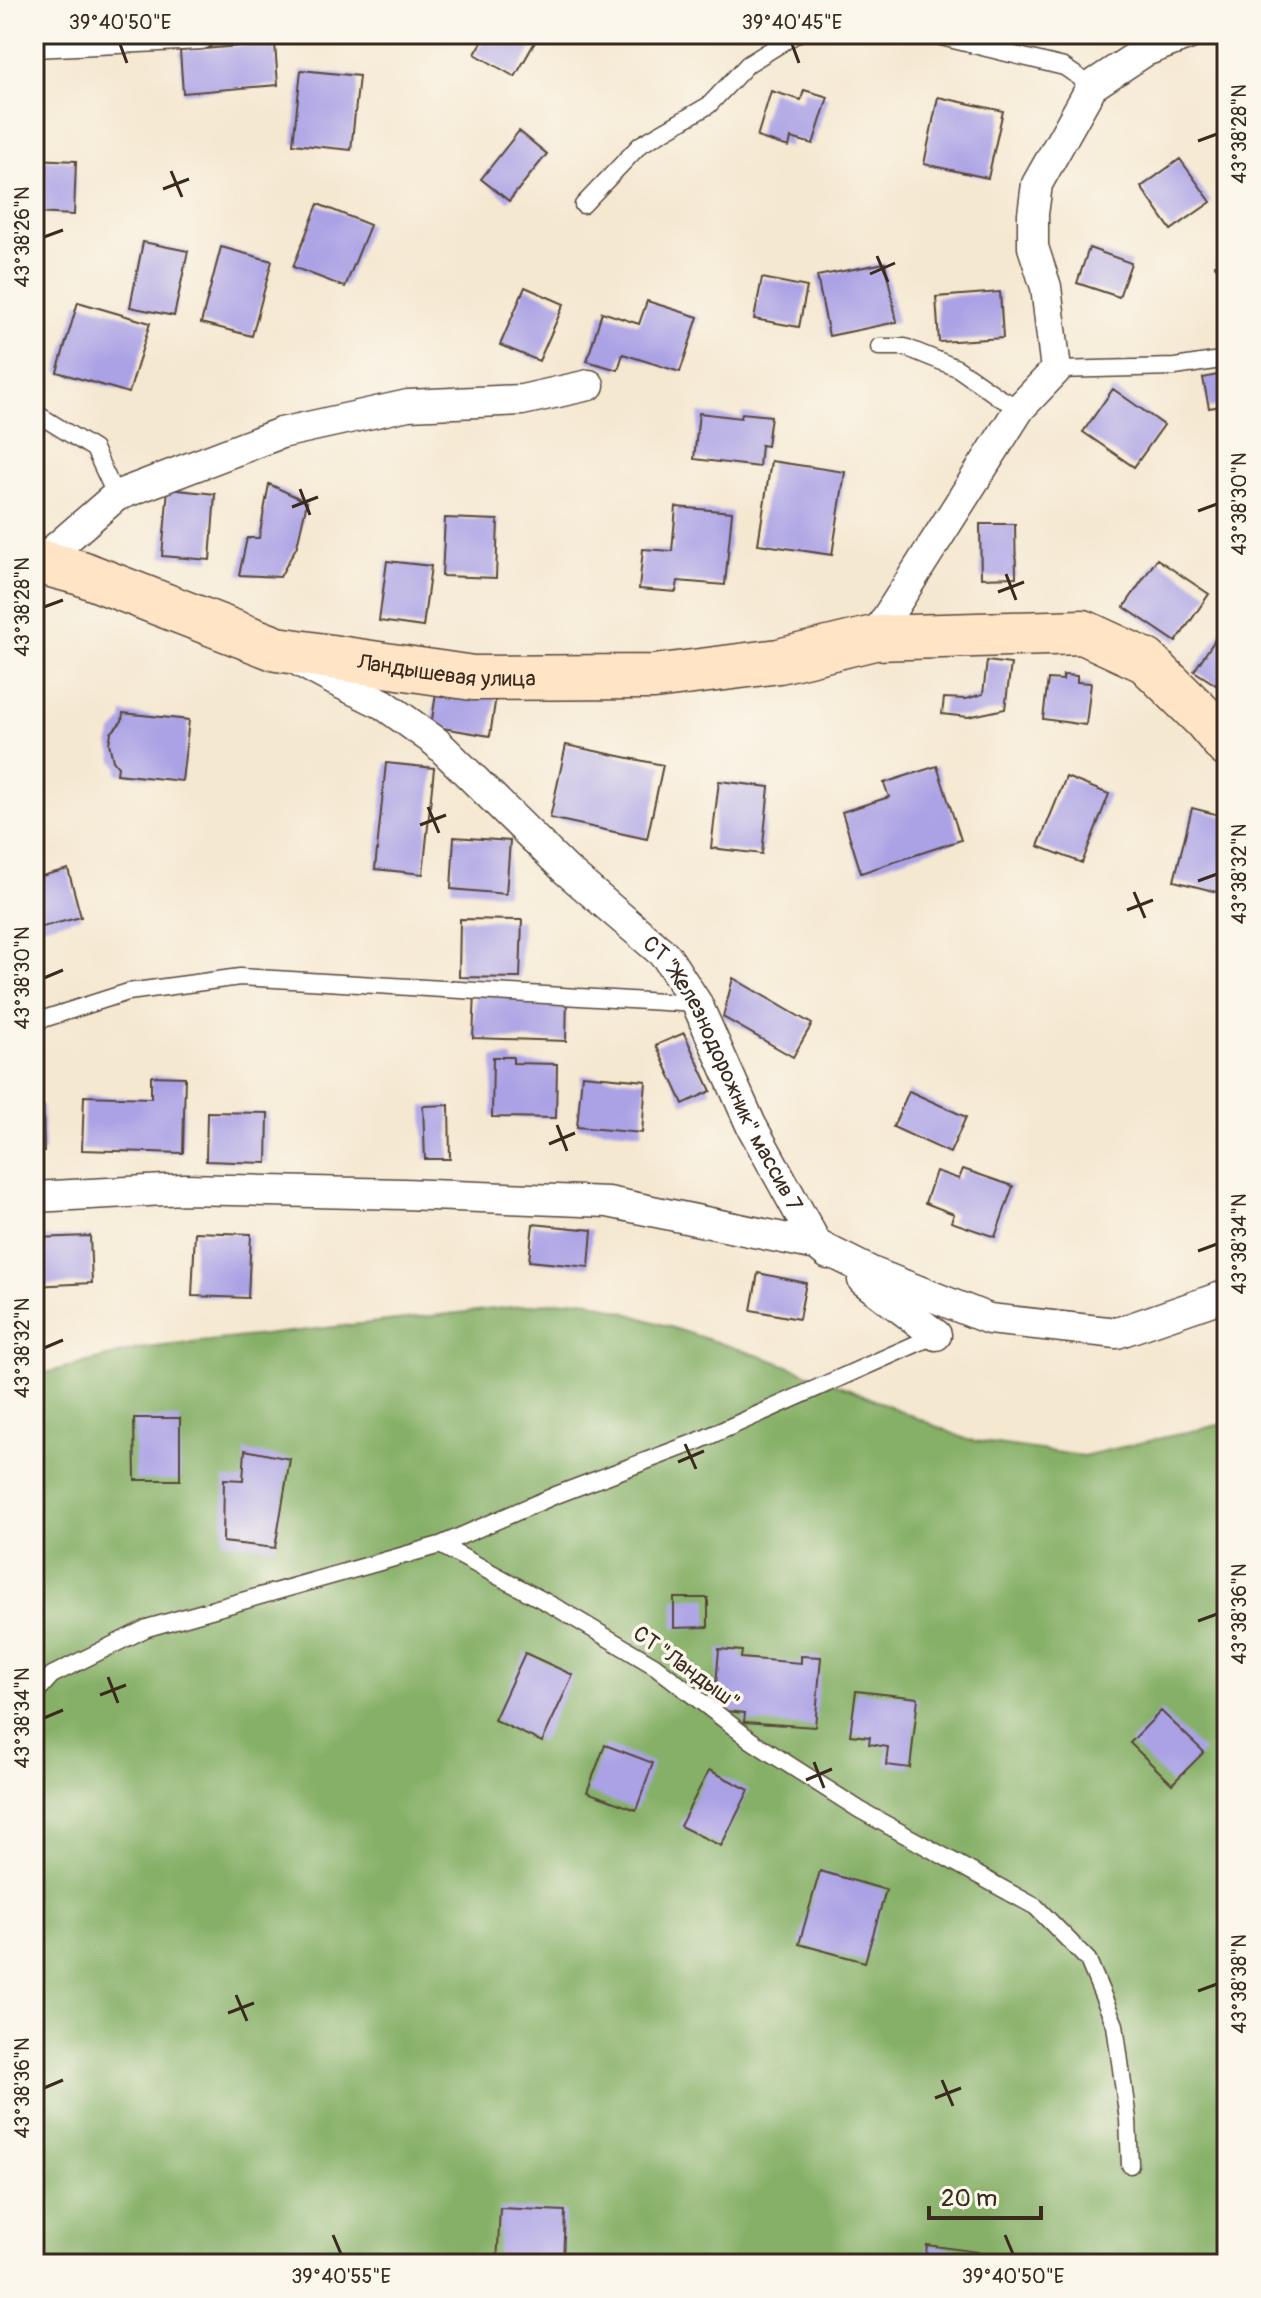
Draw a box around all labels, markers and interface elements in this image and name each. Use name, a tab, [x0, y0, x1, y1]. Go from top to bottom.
text: 39°40'50"E	[69, 10, 171, 35]
text: 39°40'45"E	[742, 10, 842, 35]
text: 43°38'28"N	[1227, 84, 1252, 184]
text: 43°38'26"N	[10, 186, 35, 288]
text: 43°38'30"N	[1227, 452, 1252, 556]
text: 43°38'28"N	[10, 557, 35, 657]
street label: Ландышевая улица	[355, 648, 536, 693]
text: 43°38'32"N	[1227, 824, 1252, 924]
text: 43°38'30"N	[10, 926, 35, 1030]
street label: СТ "Железнодорожник" массив 7	[637, 930, 809, 1217]
text: 43°38'34"N	[1227, 1193, 1252, 1295]
text: 43°38'32"N	[10, 1298, 35, 1398]
text: 43°38'36"N	[1227, 1563, 1252, 1665]
street label: СТ "Ландыш"	[627, 1620, 746, 1716]
text: 43°38'34"N	[10, 1667, 35, 1769]
text: 43°38'38"N	[1227, 1934, 1252, 2034]
text: 43°38'36"N	[10, 2037, 35, 2139]
scale bar	[929, 2170, 1041, 2220]
text: 20 m	[941, 2184, 997, 2213]
text: 39°40'55"E	[291, 2264, 391, 2289]
text: 39°40'50"E	[962, 2264, 1064, 2289]

